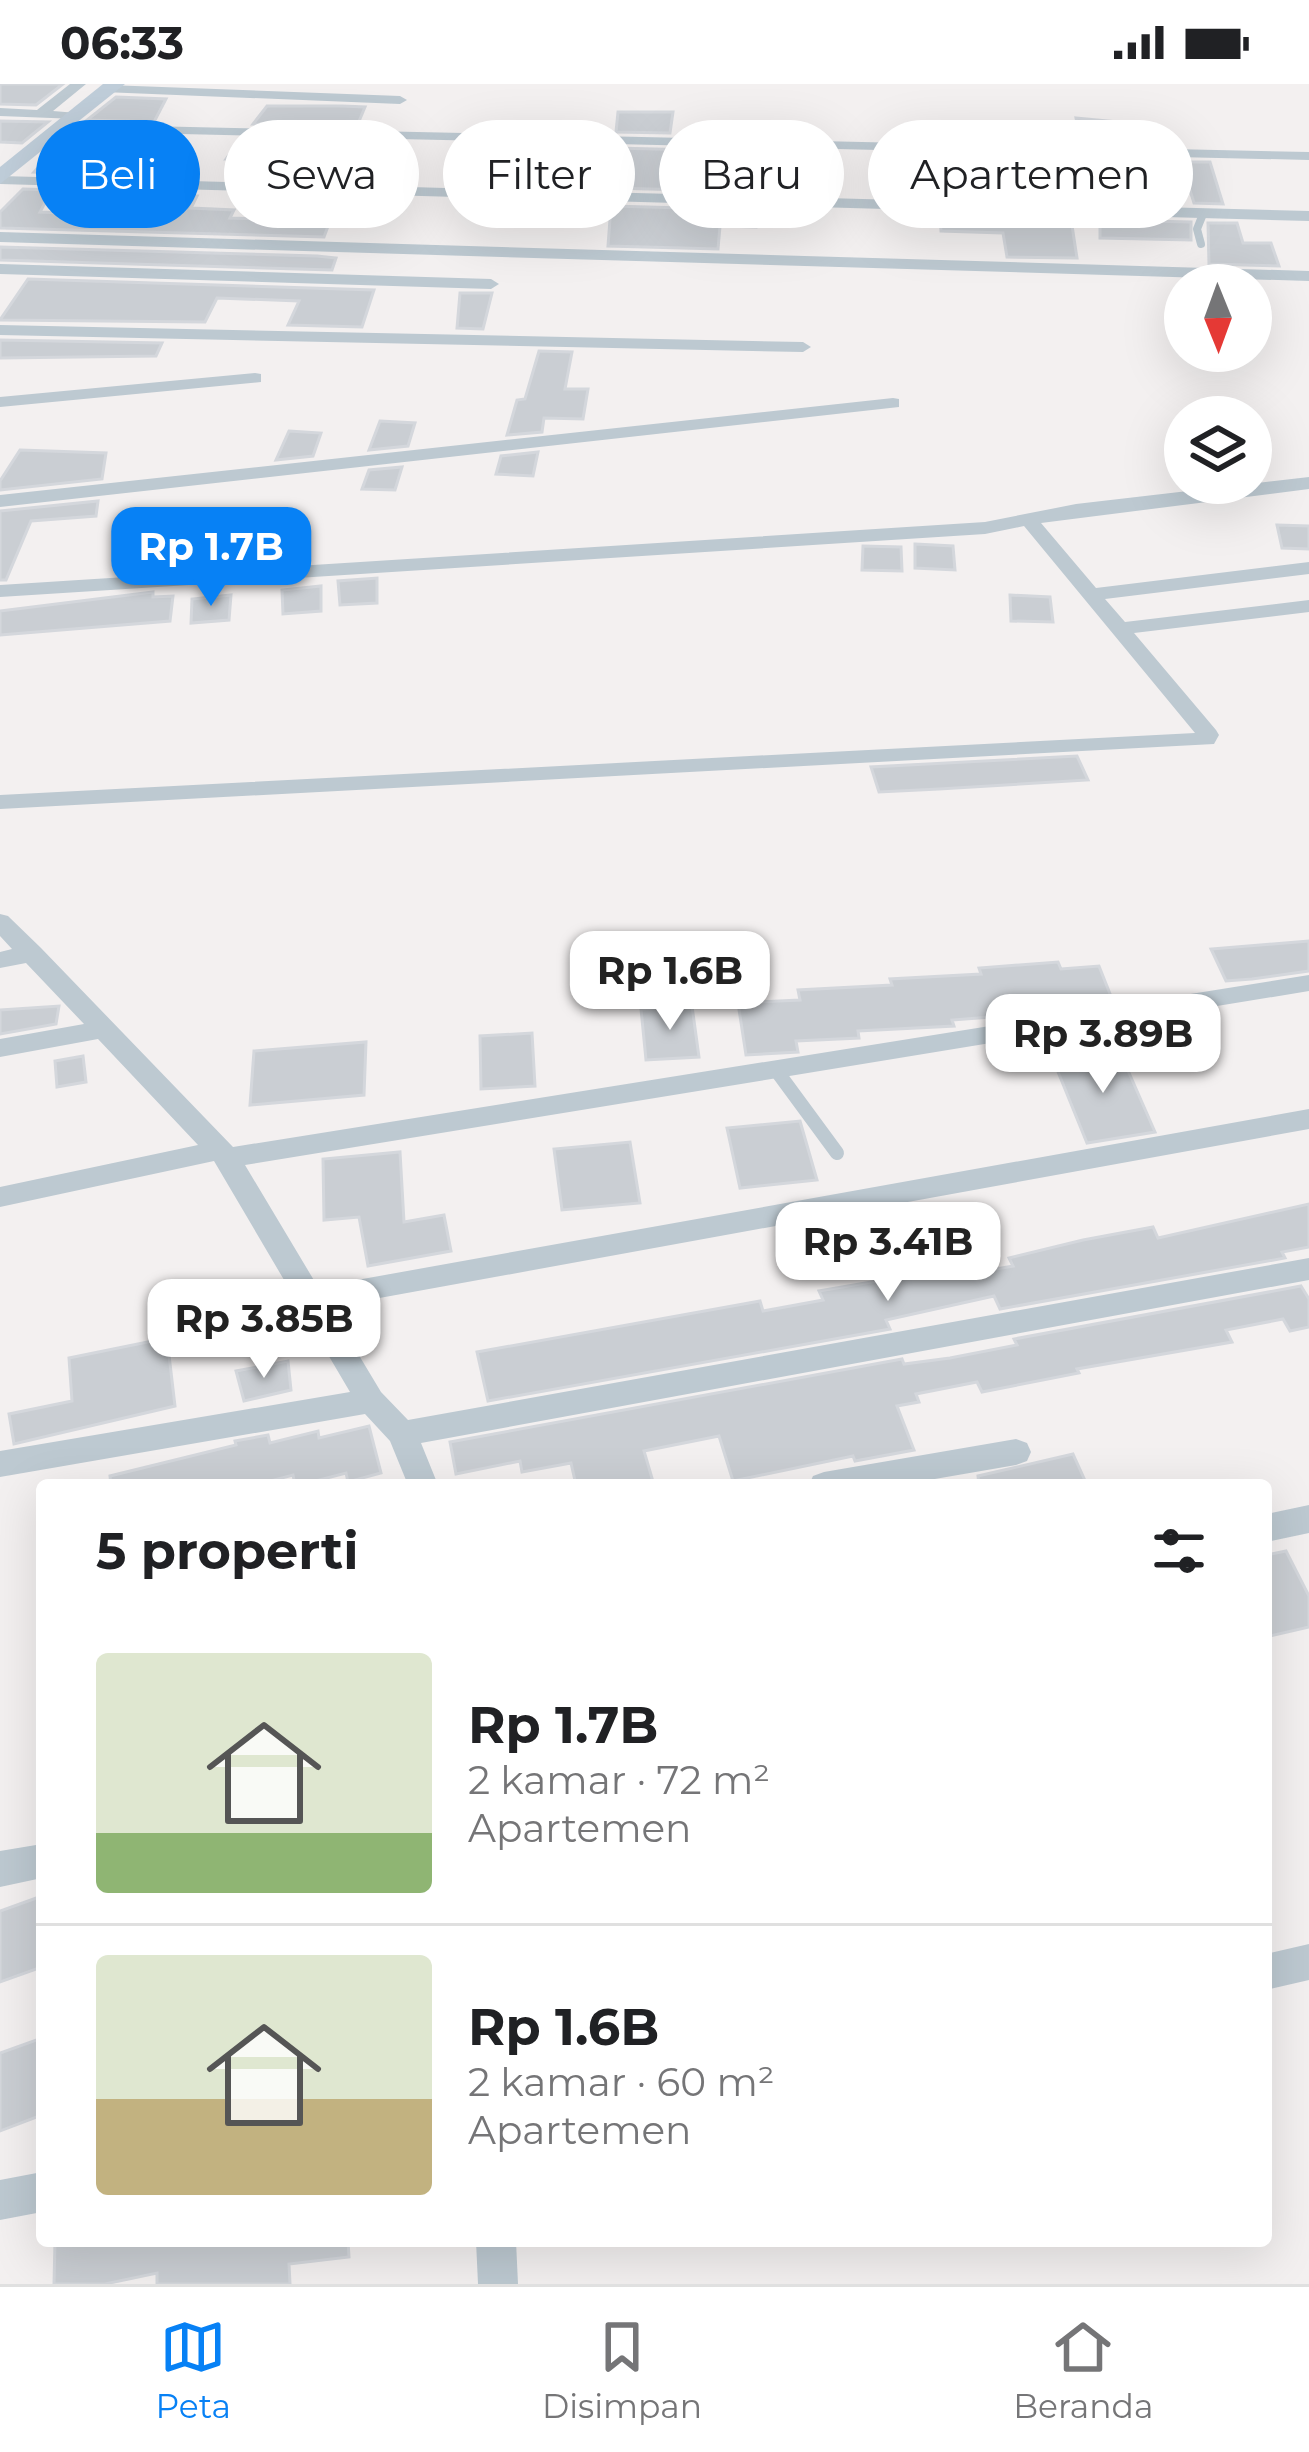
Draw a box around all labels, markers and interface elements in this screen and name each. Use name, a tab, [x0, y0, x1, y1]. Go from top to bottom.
text: 06:33	[60, 15, 184, 70]
chip: Beli	[36, 120, 200, 228]
chip: Sewa	[224, 120, 419, 228]
chip: Filter	[443, 120, 635, 228]
chip: Baru	[659, 120, 844, 228]
chip: Apartemen	[868, 120, 1193, 228]
north arrow	[1164, 264, 1272, 372]
map controls	[1164, 264, 1272, 504]
button: layers	[1164, 396, 1272, 504]
pin: Rp 1.7B	[100, 507, 322, 609]
text: Rp 1.7B	[138, 522, 284, 570]
pin: Rp 1.6B	[559, 931, 781, 1033]
text: Rp 1.6B	[597, 946, 743, 994]
pin: Rp 3.89B	[979, 994, 1227, 1096]
text: Rp 3.89B	[1013, 1009, 1193, 1057]
pin: Rp 3.41B	[764, 1202, 1012, 1304]
text: Rp 3.41B	[803, 1217, 973, 1265]
pin: Rp 3.85B	[140, 1279, 388, 1381]
text: Rp 3.85B	[174, 1294, 354, 1342]
icon: filters	[1146, 1518, 1212, 1584]
text: 5 properti	[96, 1520, 359, 1582]
text: Rp 1.7B	[468, 1694, 658, 1756]
icon: home	[192, 1701, 336, 1845]
text: 2 kamar · 72 m²	[468, 1756, 770, 1804]
text: Apartemen	[468, 1804, 691, 1852]
text: Rp 1.6B	[468, 1996, 659, 2058]
icon: home	[192, 2003, 336, 2147]
text: 2 kamar · 60 m²	[468, 2058, 775, 2106]
text: Apartemen	[468, 2106, 691, 2154]
tab: Peta	[156, 2314, 231, 2426]
tab: Disimpan	[542, 2314, 702, 2426]
tab: Beranda	[1013, 2314, 1153, 2426]

